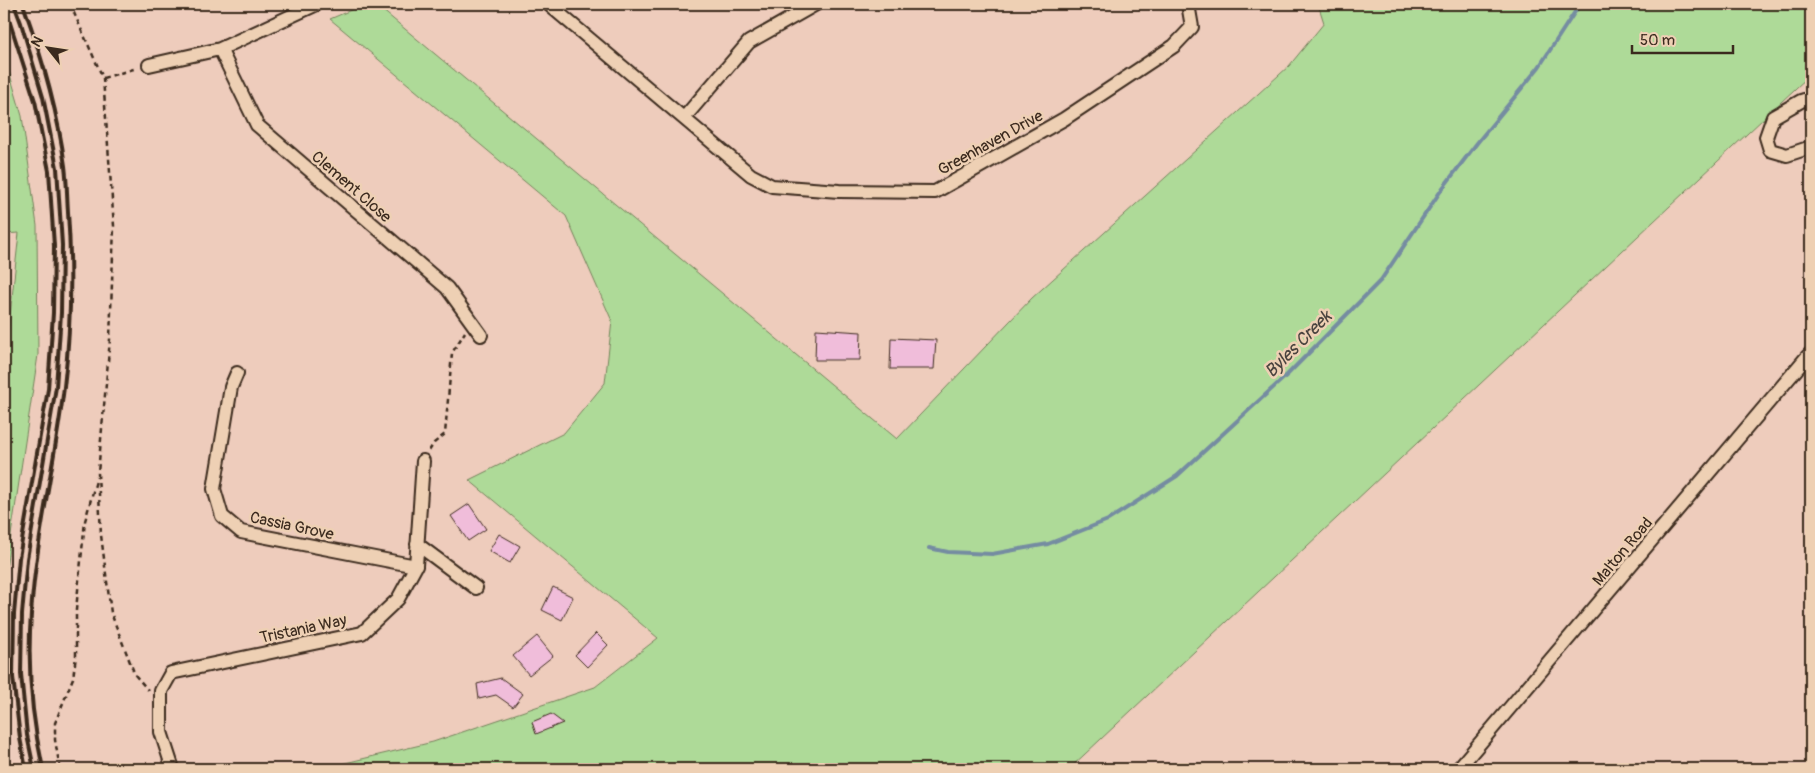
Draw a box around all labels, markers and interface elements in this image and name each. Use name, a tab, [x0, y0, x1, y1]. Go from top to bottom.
north arrow	[22, 22, 72, 72]
scale bar	[1632, 22, 1734, 54]
text: 50 m	[1640, 31, 1675, 50]
text: N	[27, 33, 47, 50]
street label: Greenhaven Drive	[935, 106, 1047, 180]
street label: Clement Close	[307, 147, 395, 227]
water label: Byles Creek	[1260, 305, 1338, 383]
street label: Cassia Grove	[248, 507, 336, 545]
street label: Malton Road	[1588, 513, 1657, 590]
street label: Tristania Way	[258, 610, 349, 648]

